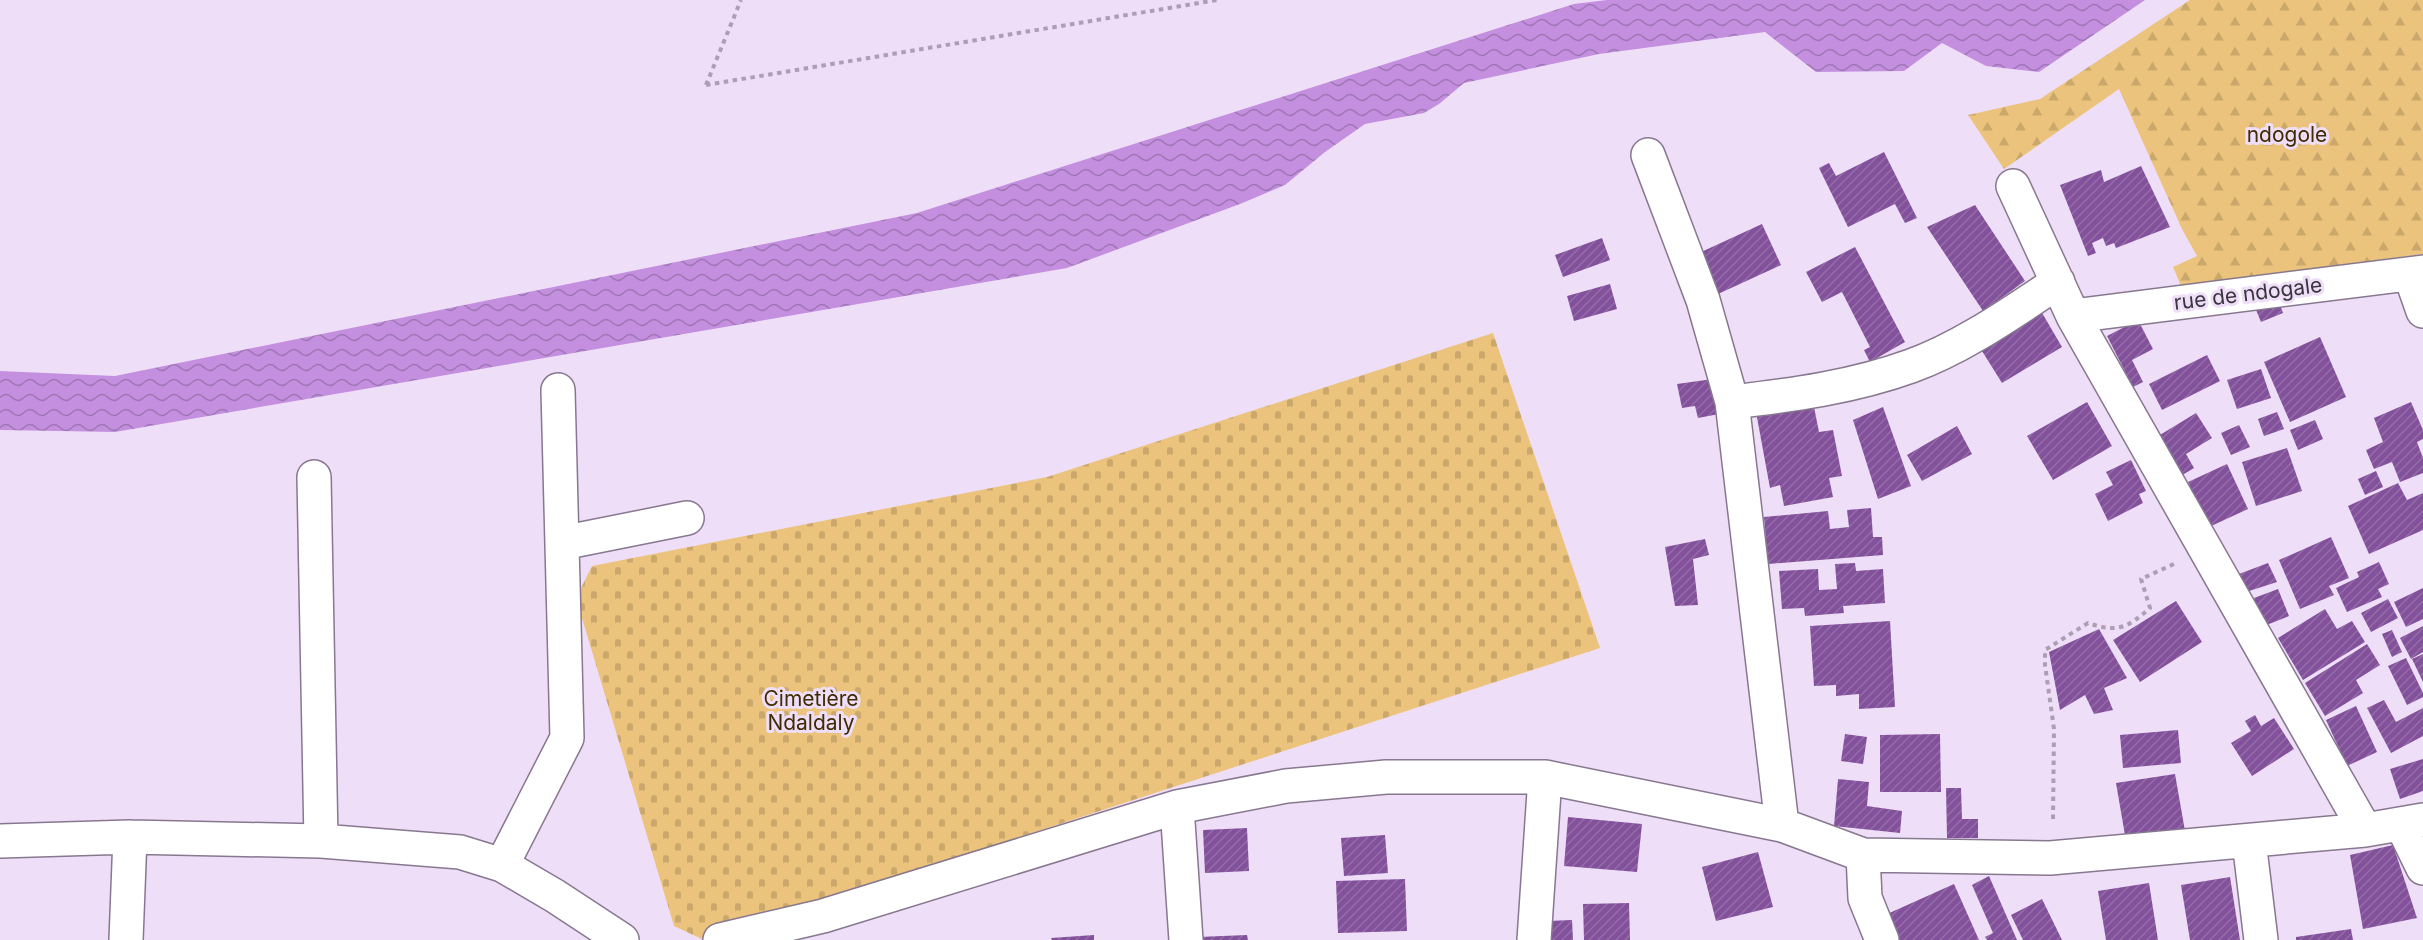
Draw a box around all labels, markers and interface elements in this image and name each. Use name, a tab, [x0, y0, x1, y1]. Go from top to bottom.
park label: ndogole	[2247, 122, 2327, 147]
street label: rue de ndogale	[2172, 272, 2324, 315]
park label: Cimetière Ndaldaly	[763, 686, 859, 735]

